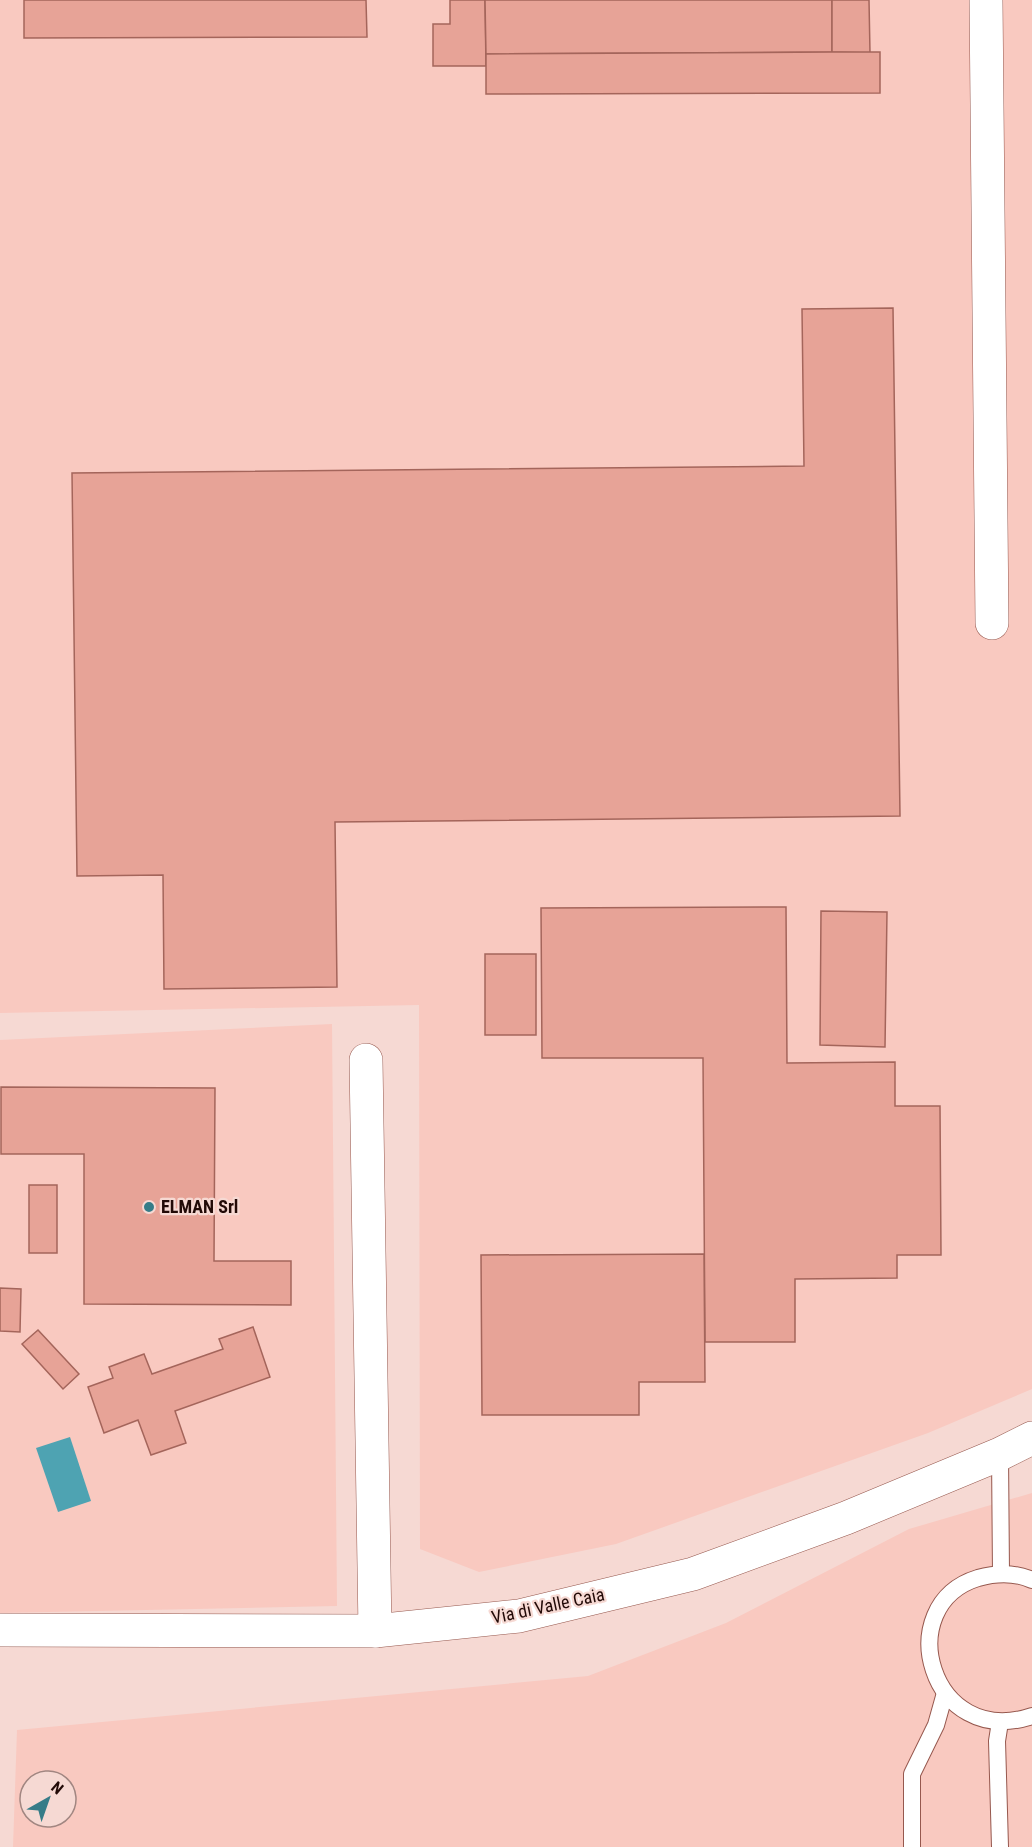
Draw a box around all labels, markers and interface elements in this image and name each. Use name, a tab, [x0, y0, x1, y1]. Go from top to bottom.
place label: ELMAN Srl	[161, 1196, 238, 1217]
marker: ELMAN Srl	[142, 1200, 156, 1214]
street label: Via di Valle Caia	[490, 1583, 606, 1628]
north arrow	[18, 1769, 78, 1829]
text: N	[47, 1777, 67, 1798]

